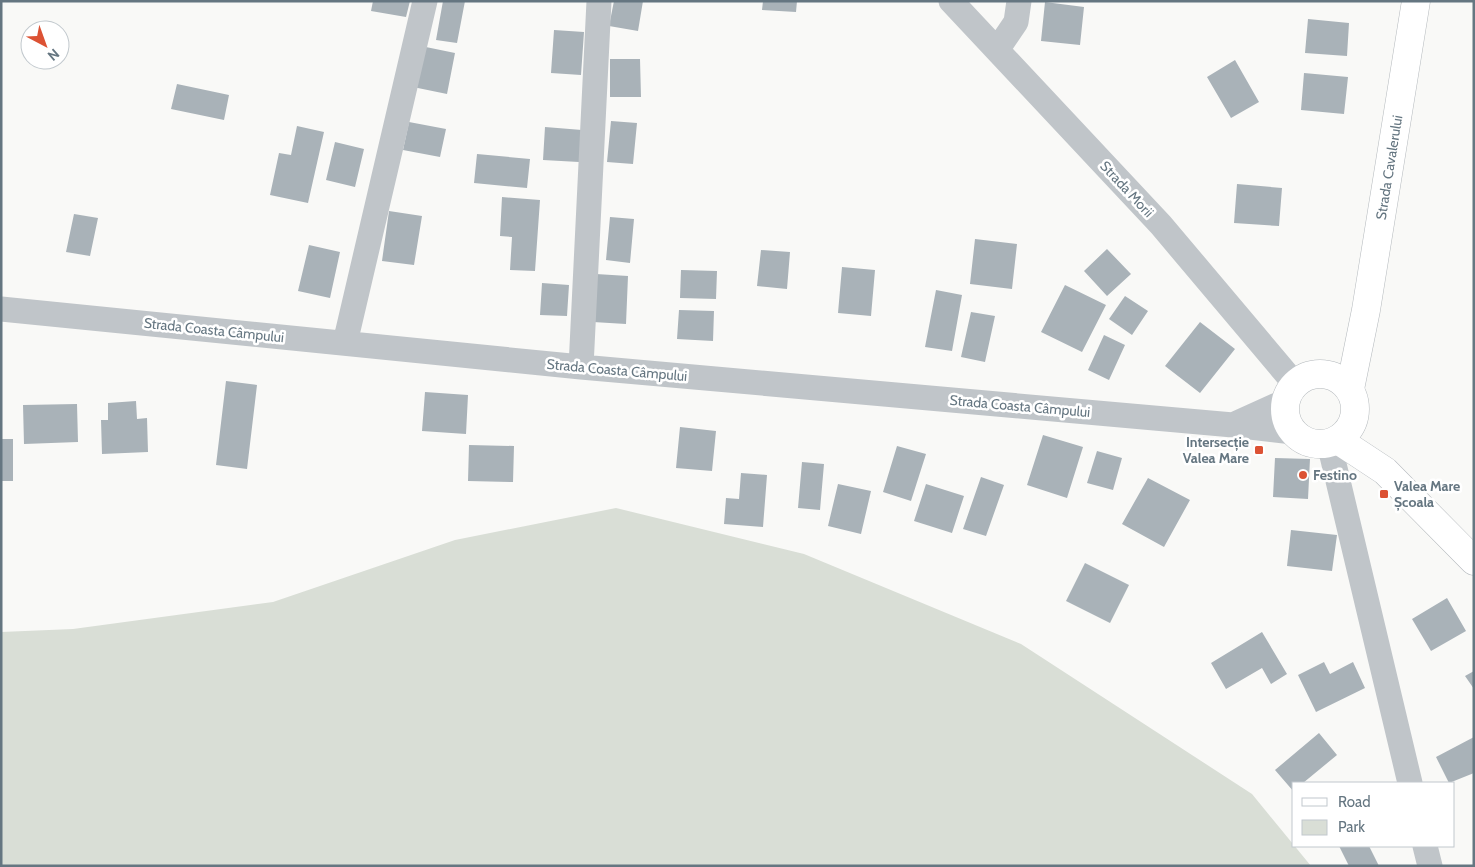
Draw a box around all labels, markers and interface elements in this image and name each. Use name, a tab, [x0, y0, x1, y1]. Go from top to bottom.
north arrow	[20, 20, 70, 70]
text: N	[44, 45, 63, 65]
street label: Strada Cavalerului	[1372, 114, 1406, 221]
street label: Strada Morii	[1096, 157, 1158, 221]
street label: Strada Coasta Câmpului	[143, 314, 285, 346]
street label: Strada Coasta Câmpului	[546, 355, 688, 385]
street label: Strada Coasta Câmpului	[949, 391, 1091, 421]
place label: Intersecție Valea Mare	[1183, 433, 1249, 467]
marker: Intersecție Valea Mare	[1253, 444, 1265, 456]
place label: Festino	[1313, 466, 1357, 484]
marker: Festino	[1297, 469, 1309, 481]
place label: Valea Mare Școala	[1394, 477, 1460, 511]
marker: Valea Mare Școala	[1378, 488, 1390, 500]
legend	[1292, 782, 1455, 847]
text: Road	[1338, 793, 1371, 811]
text: Park	[1338, 818, 1365, 836]

